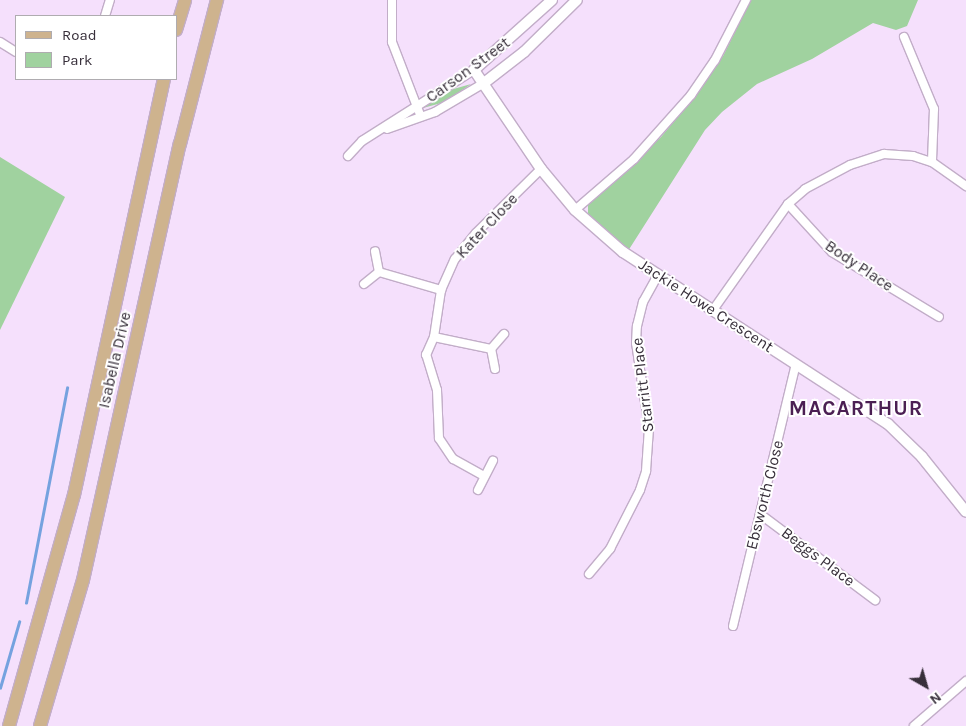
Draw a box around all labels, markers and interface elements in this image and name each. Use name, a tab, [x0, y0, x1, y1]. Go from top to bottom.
legend	[15, 15, 178, 80]
text: Road	[62, 26, 97, 44]
street label: Carson Street	[422, 33, 514, 107]
text: Park	[62, 51, 92, 69]
street label: Kater Close	[452, 189, 522, 263]
street label: Body Place	[821, 236, 897, 296]
street label: Jackie Howe Crescent	[635, 255, 777, 357]
street label: Isabella Drive	[95, 310, 135, 410]
street label: Starritt Place	[628, 337, 658, 433]
district label: MACARTHUR	[788, 395, 924, 421]
street label: Ebsworth Close	[742, 438, 788, 552]
street label: Beggs Place	[777, 523, 859, 591]
north arrow	[901, 661, 951, 711]
text: N	[926, 688, 945, 708]

